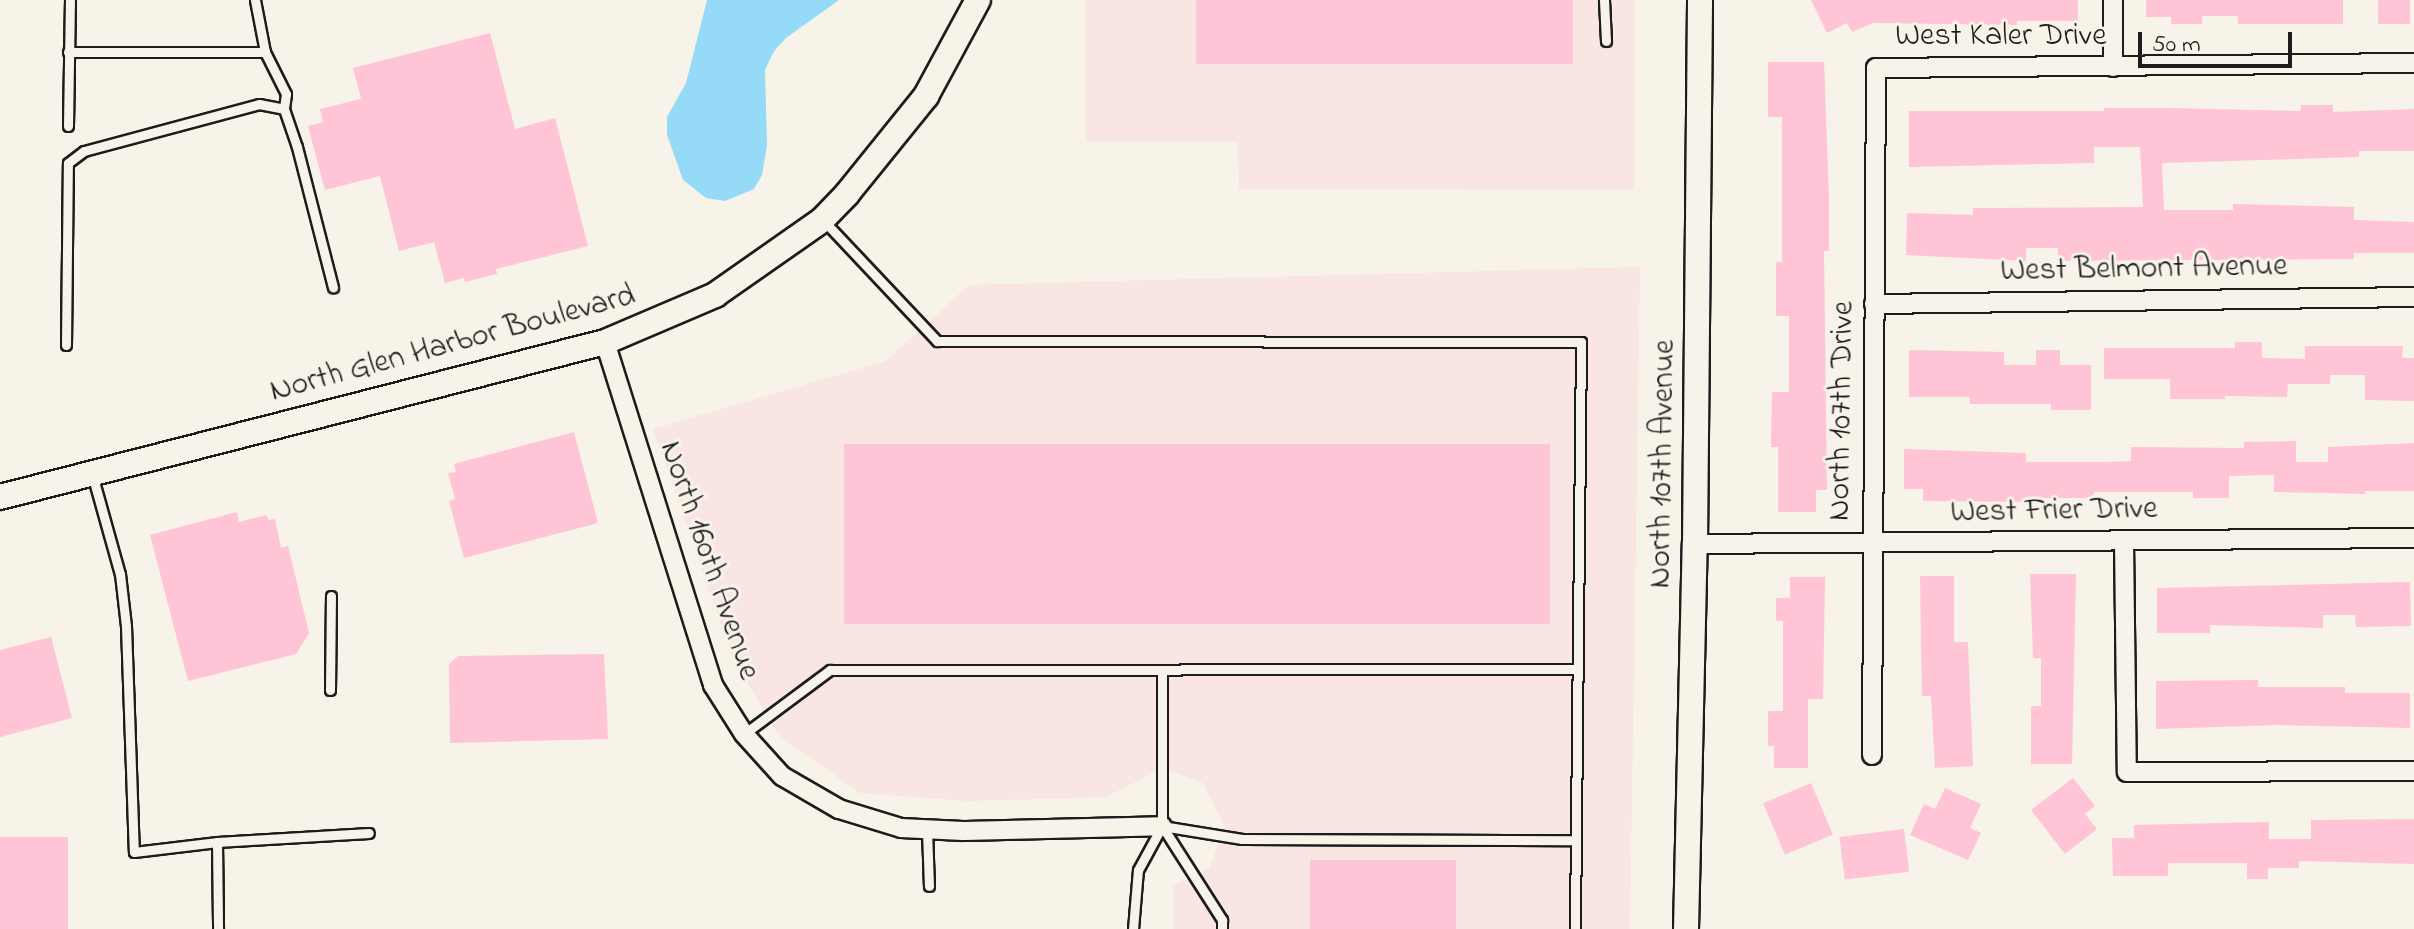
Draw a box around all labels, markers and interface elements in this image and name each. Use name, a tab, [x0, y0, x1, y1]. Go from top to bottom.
scale bar	[2142, 16, 2296, 66]
street label: West Kaler Drive	[1895, 18, 2107, 56]
text: 50 m	[2152, 28, 2201, 63]
street label: West Belmont Avenue	[2000, 248, 2288, 292]
street label: North Glen Harbor Boulevard	[266, 278, 640, 412]
street label: North 107th Drive	[1822, 301, 1864, 521]
street label: North 107th Avenue	[1643, 339, 1685, 589]
street label: North 160th Avenue	[649, 437, 767, 685]
street label: West Frier Drive	[1950, 491, 2158, 533]

